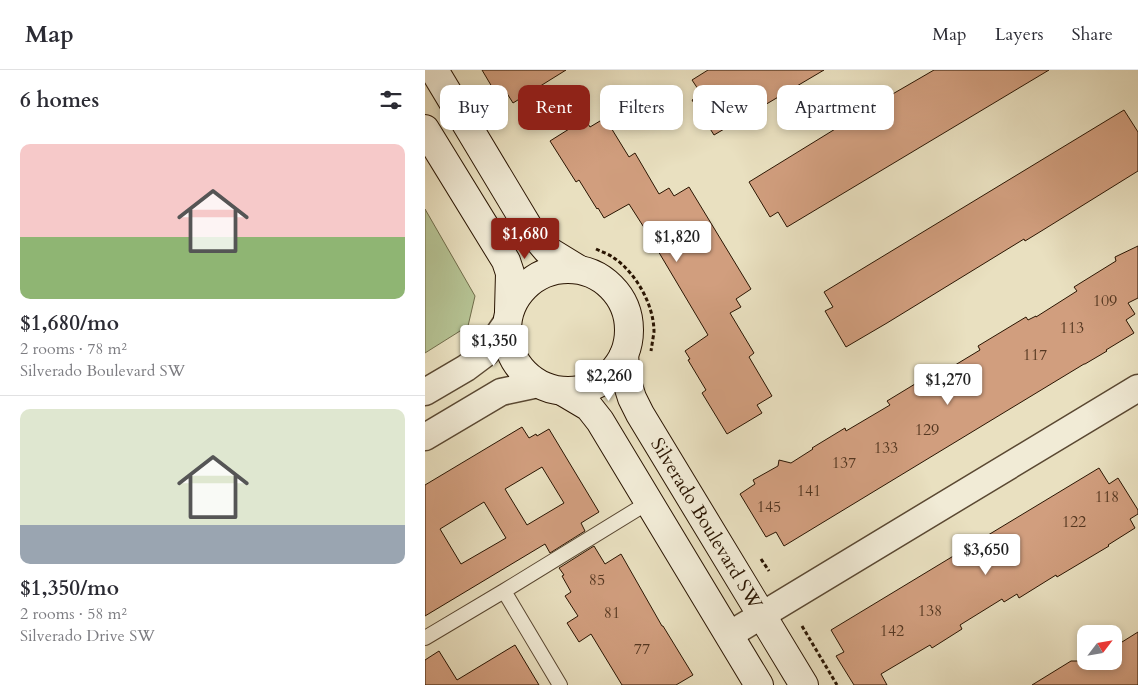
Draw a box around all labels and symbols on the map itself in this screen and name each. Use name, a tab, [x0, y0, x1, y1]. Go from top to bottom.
pin: $1,680	[484, 218, 566, 260]
pin: $1,820	[636, 220, 718, 263]
house number: 109	[1093, 290, 1117, 312]
house number: 113	[1060, 317, 1084, 339]
pin: $1,350	[453, 324, 535, 367]
house number: 117	[1023, 344, 1047, 366]
pin: $2,260	[568, 360, 650, 402]
pin: $1,270	[907, 364, 989, 406]
house number: 129	[915, 419, 939, 441]
street label: Silverado Boulevard SW	[644, 433, 768, 614]
house number: 133	[874, 437, 898, 459]
house number: 137	[832, 452, 856, 474]
house number: 141	[797, 480, 821, 502]
house number: 118	[1095, 486, 1119, 508]
house number: 145	[757, 496, 781, 518]
house number: 122	[1062, 511, 1086, 533]
pin: $3,650	[945, 534, 1027, 576]
house number: 85	[589, 569, 605, 591]
house number: 138	[918, 600, 942, 622]
house number: 81	[604, 602, 620, 624]
house number: 142	[880, 620, 904, 642]
north arrow	[1077, 625, 1123, 670]
house number: 77	[634, 638, 650, 660]

